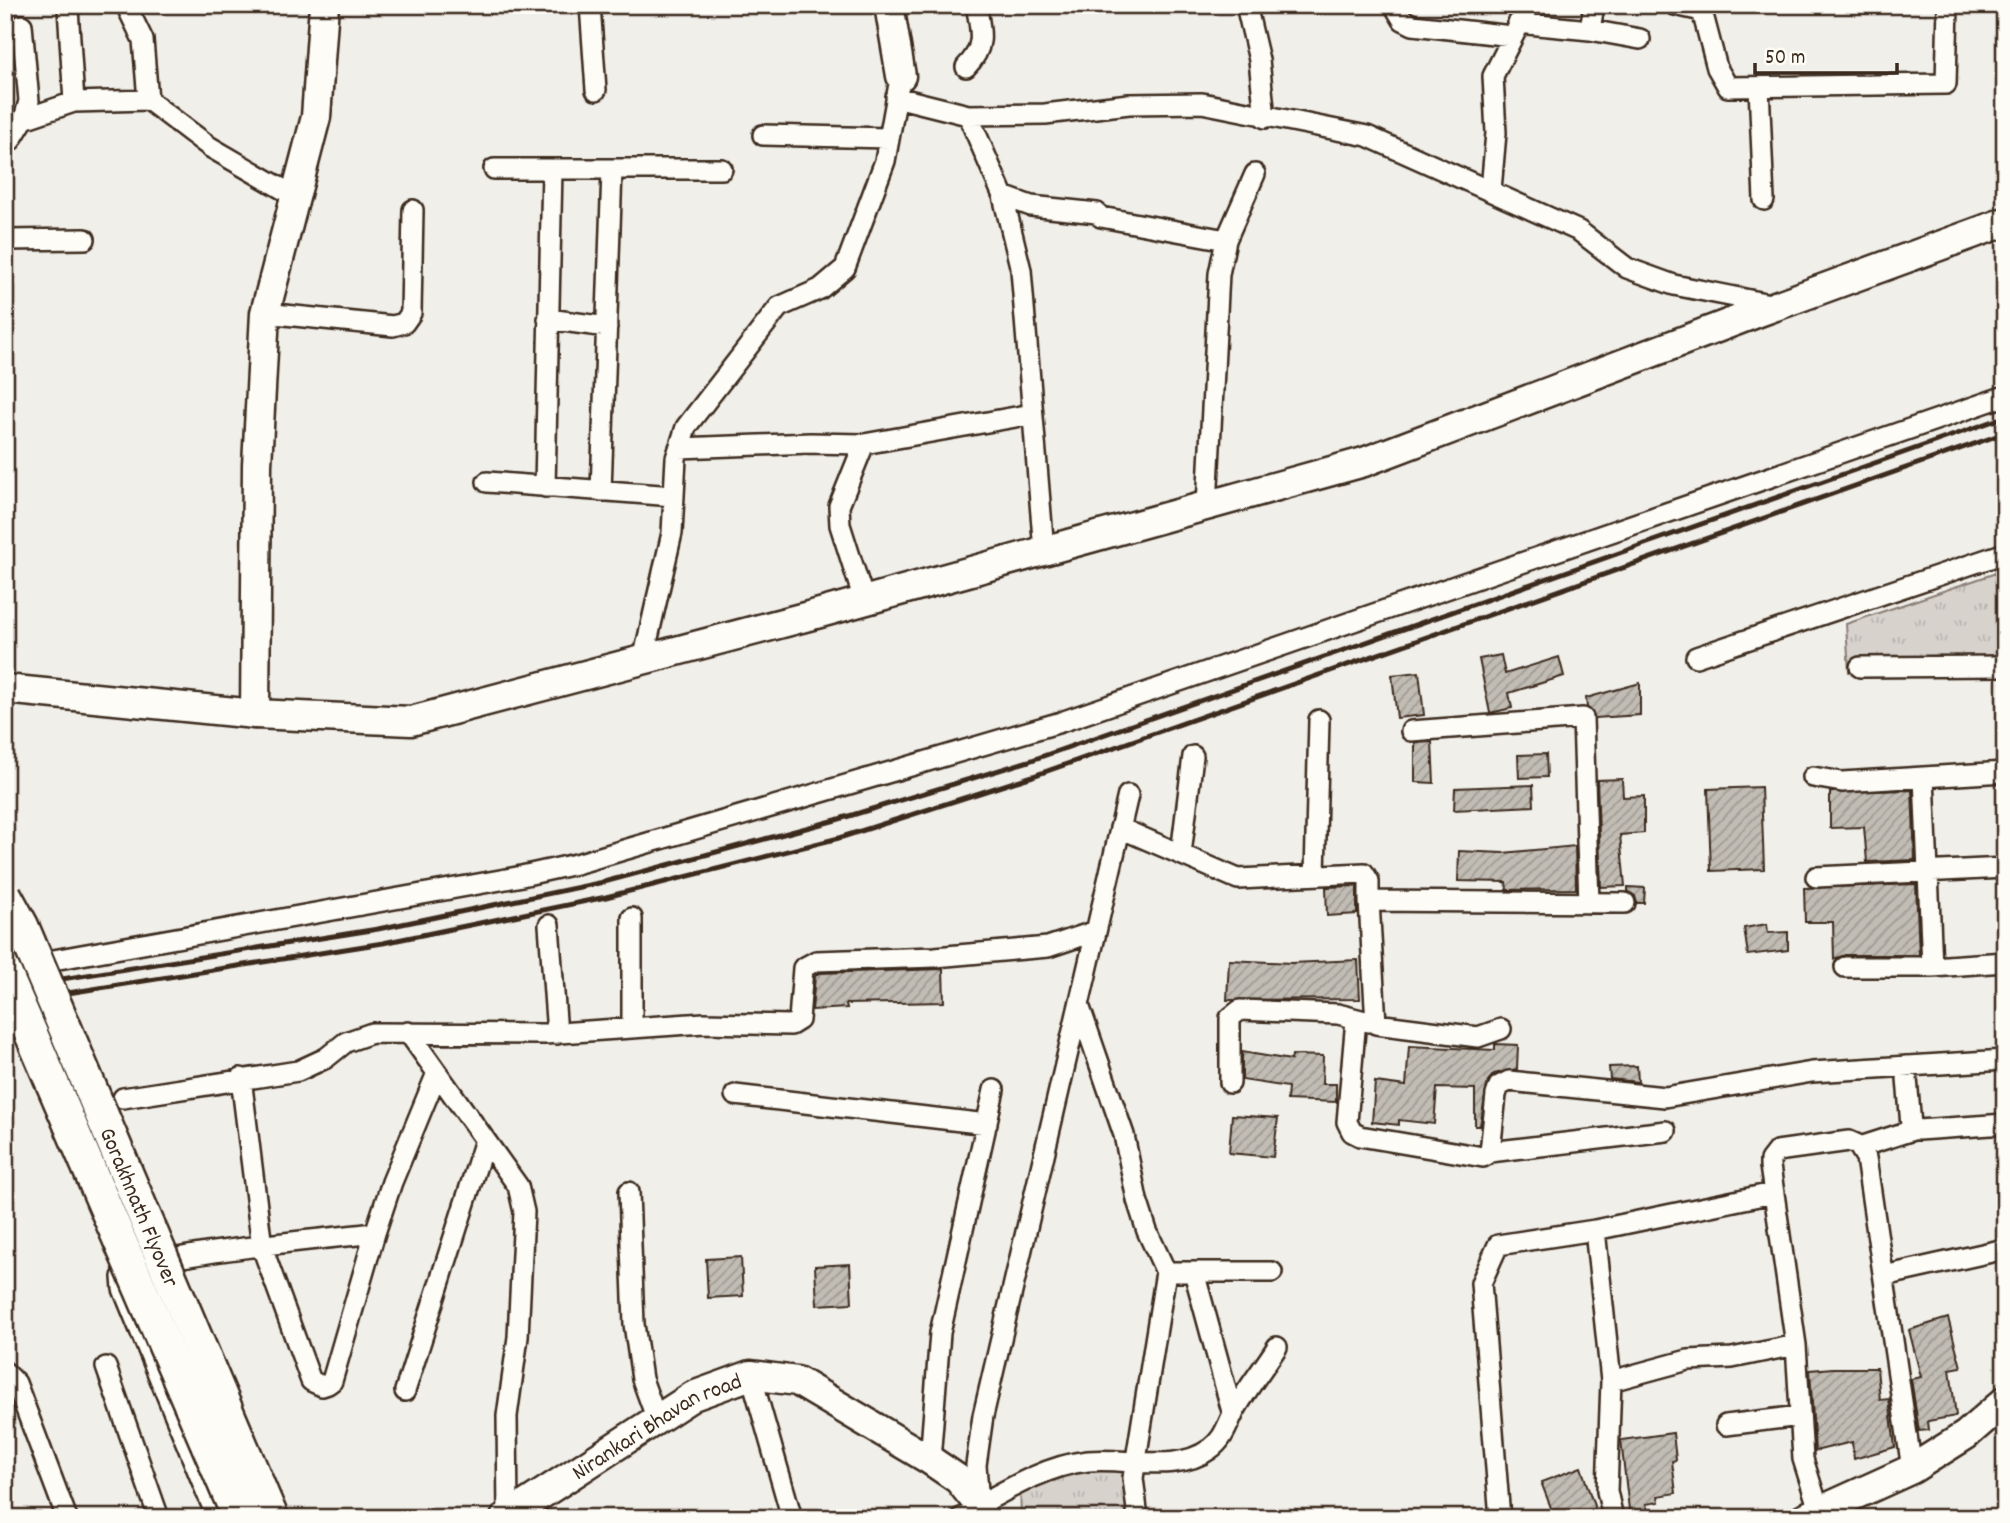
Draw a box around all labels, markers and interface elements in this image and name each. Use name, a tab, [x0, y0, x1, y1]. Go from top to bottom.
scale bar	[1755, 32, 1896, 76]
text: 50 m	[1765, 44, 1805, 74]
street label: Gorakhnath Flyover	[89, 1123, 186, 1293]
street label: Nirankari Bhavan road	[566, 1367, 747, 1490]

